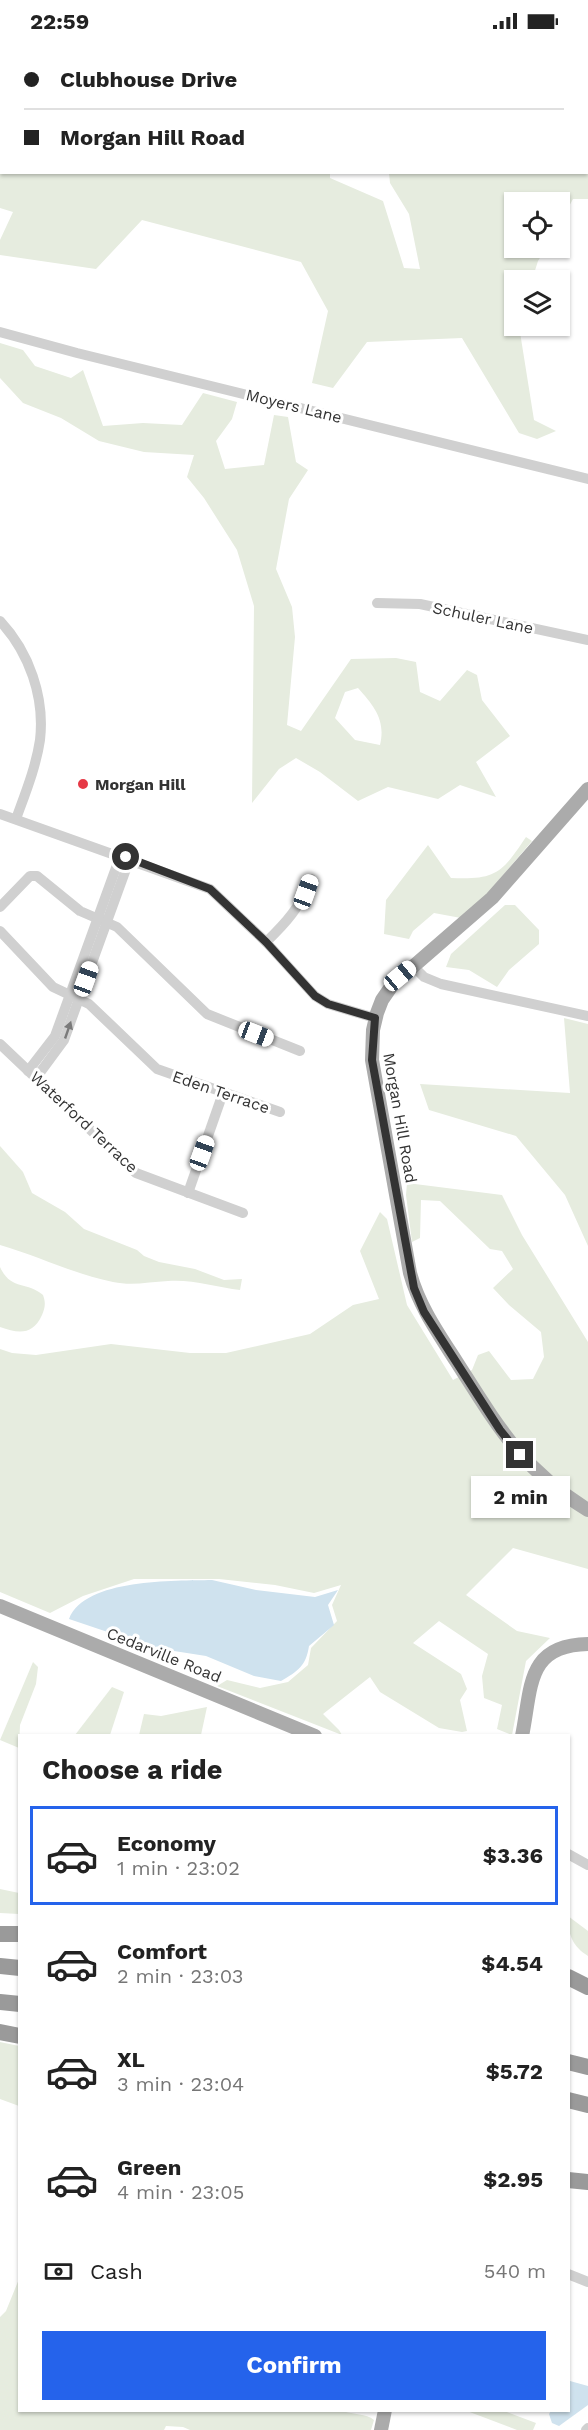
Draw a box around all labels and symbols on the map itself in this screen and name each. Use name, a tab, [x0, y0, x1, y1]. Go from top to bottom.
street label: Moyers Lane	[244, 385, 344, 427]
street label: Schuler Lane	[431, 598, 535, 638]
place label: Morgan Hill	[95, 775, 186, 794]
marker: Morgan Hill	[76, 777, 90, 791]
route start	[112, 843, 139, 870]
car	[291, 872, 321, 912]
car	[380, 958, 420, 994]
car	[71, 959, 101, 999]
car	[236, 1019, 276, 1049]
one-way arrow	[64, 1020, 74, 1038]
street label: Morgan Hill Road	[379, 1051, 421, 1185]
street label: Waterford Terrace	[26, 1067, 142, 1177]
street label: Eden Terrace	[170, 1067, 272, 1117]
car	[187, 1133, 217, 1173]
route end	[506, 1441, 533, 1468]
callout: 2 min	[470, 1476, 570, 1518]
street label: Cedarville Road	[104, 1623, 224, 1687]

